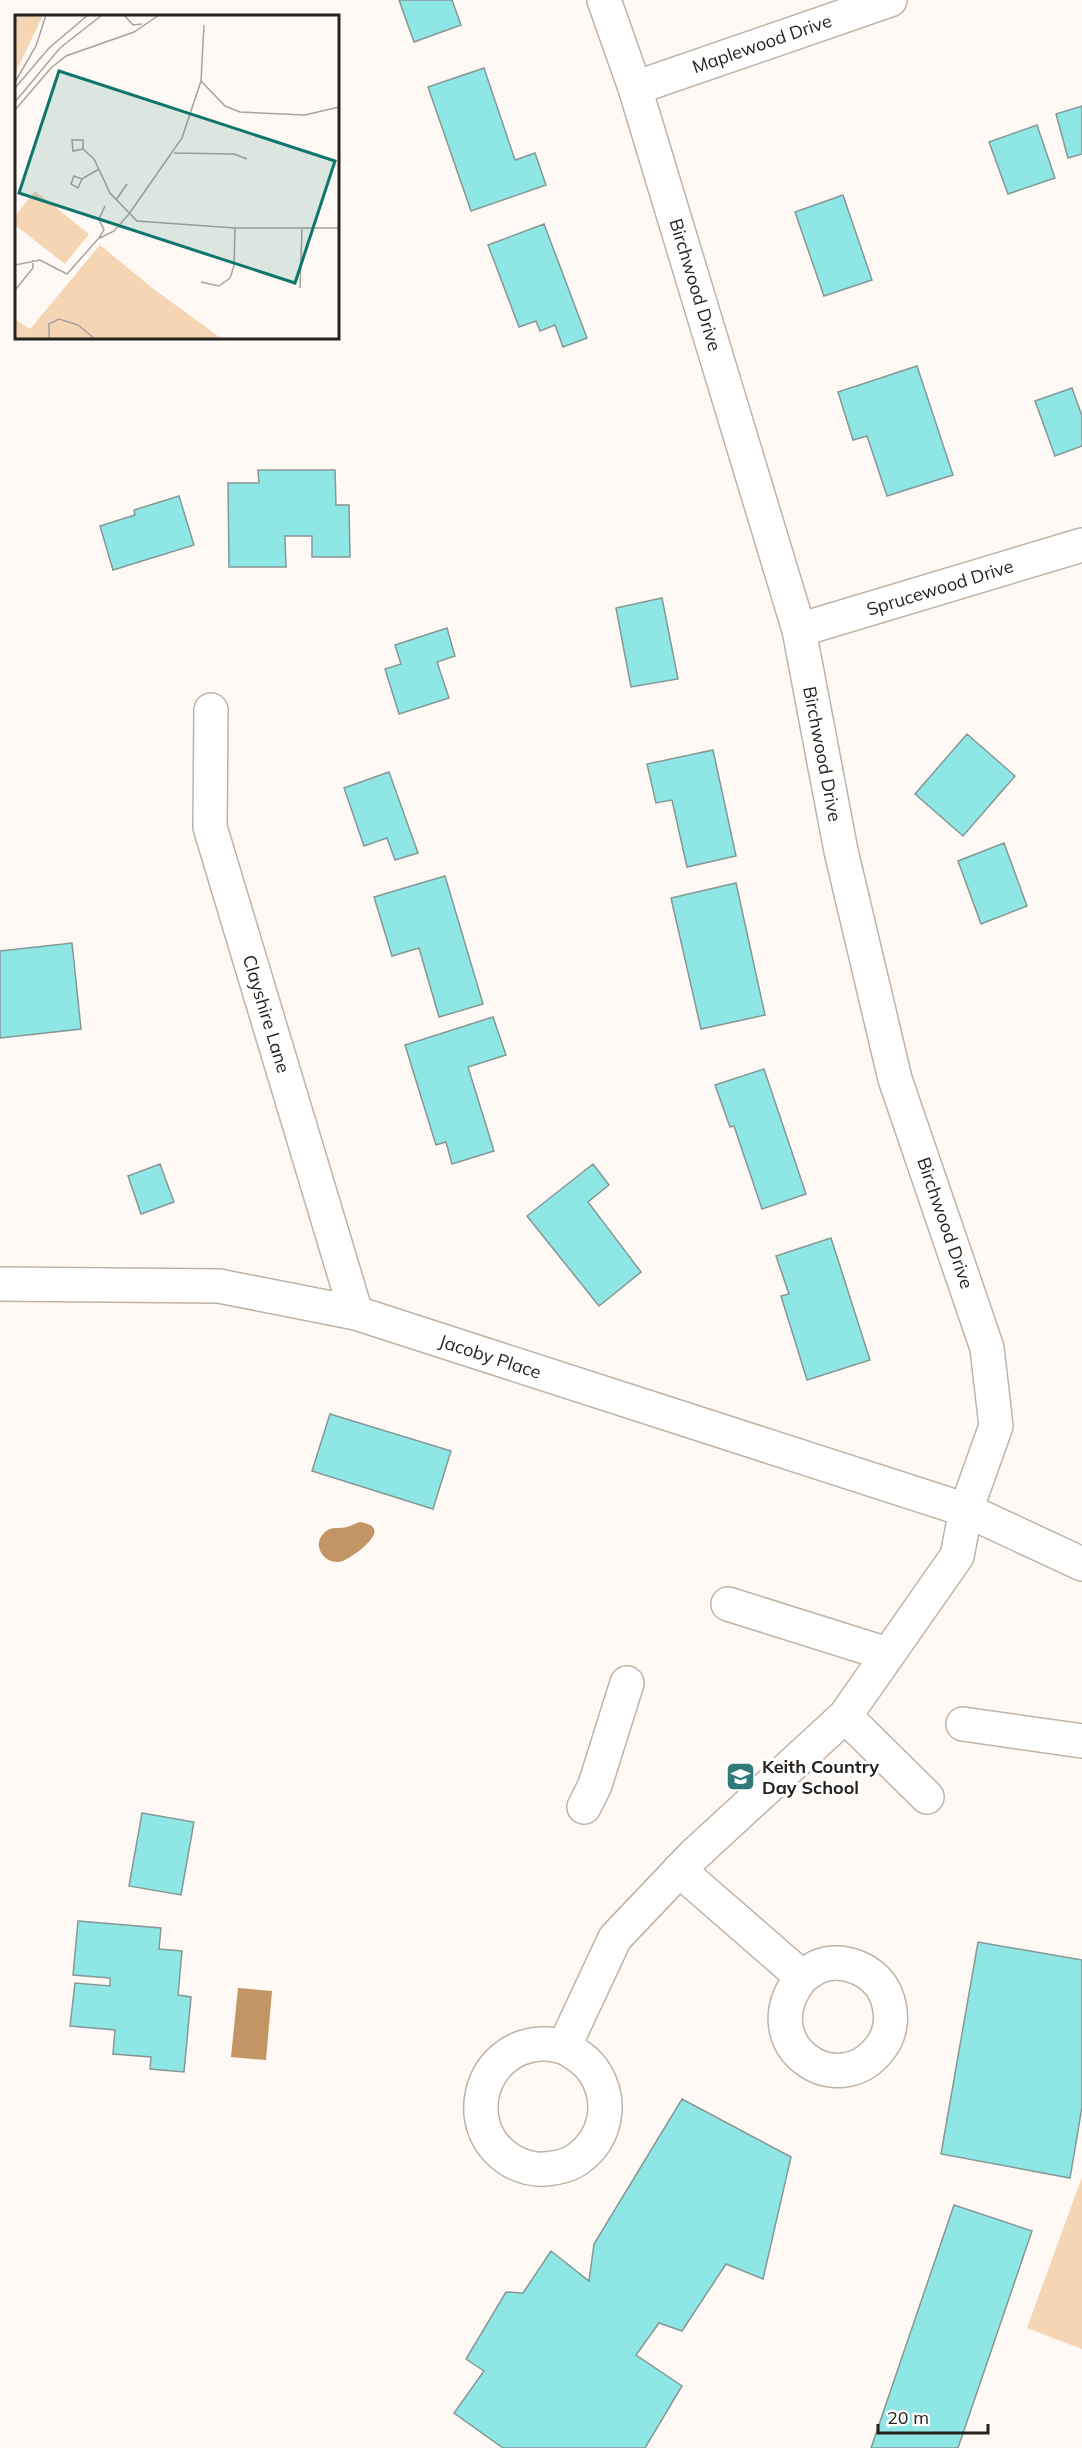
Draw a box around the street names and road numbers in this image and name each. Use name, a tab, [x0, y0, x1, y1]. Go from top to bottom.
street label: Maplewood Drive	[689, 9, 835, 78]
street label: Birchwood Drive	[664, 216, 727, 354]
street label: Sprucewood Drive	[864, 554, 1016, 621]
street label: Birchwood Drive	[798, 684, 847, 824]
street label: Clayshire Lane	[238, 952, 295, 1076]
street label: Birchwood Drive	[912, 1154, 979, 1292]
street label: Jacoby Place	[436, 1329, 544, 1384]

